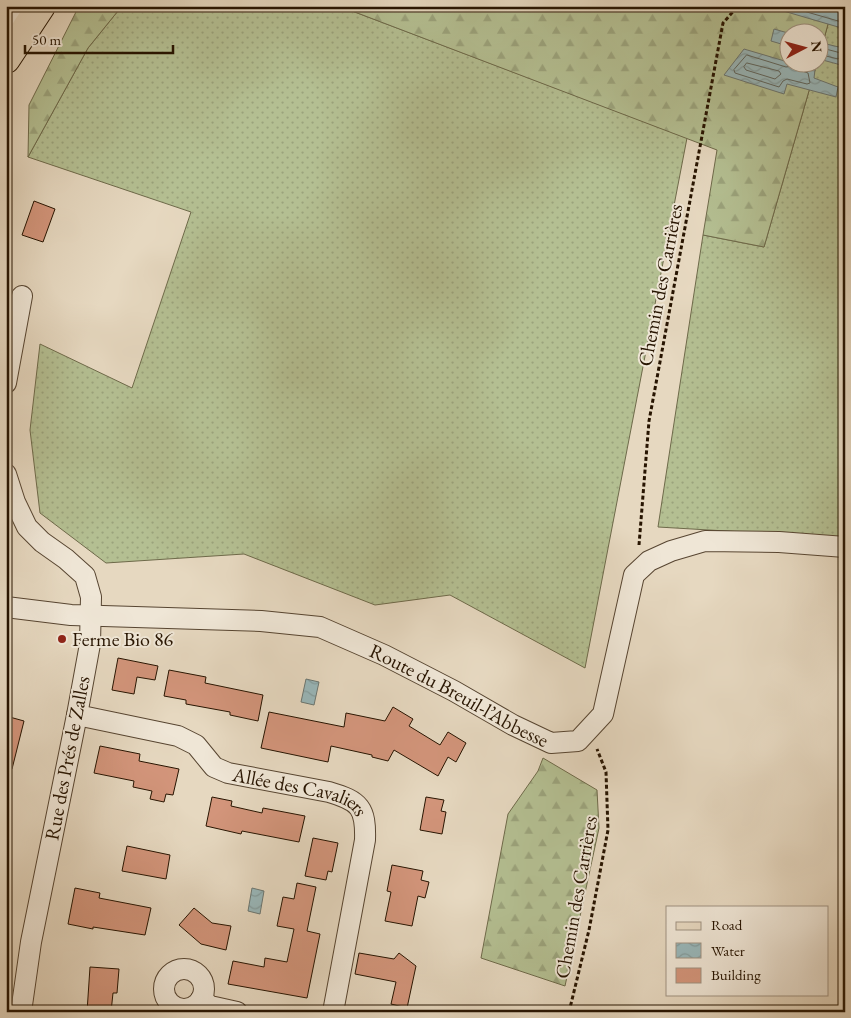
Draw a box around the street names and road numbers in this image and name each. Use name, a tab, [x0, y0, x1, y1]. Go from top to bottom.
street label: Chemin des Carrières	[632, 202, 688, 368]
street label: Route du Breuil-l’Abbesse	[366, 637, 553, 753]
street label: Rue des Prés de Zalles	[38, 674, 96, 842]
street label: Allée des Cavaliers	[229, 761, 375, 820]
street label: Chemin des Carrières	[549, 814, 603, 980]

